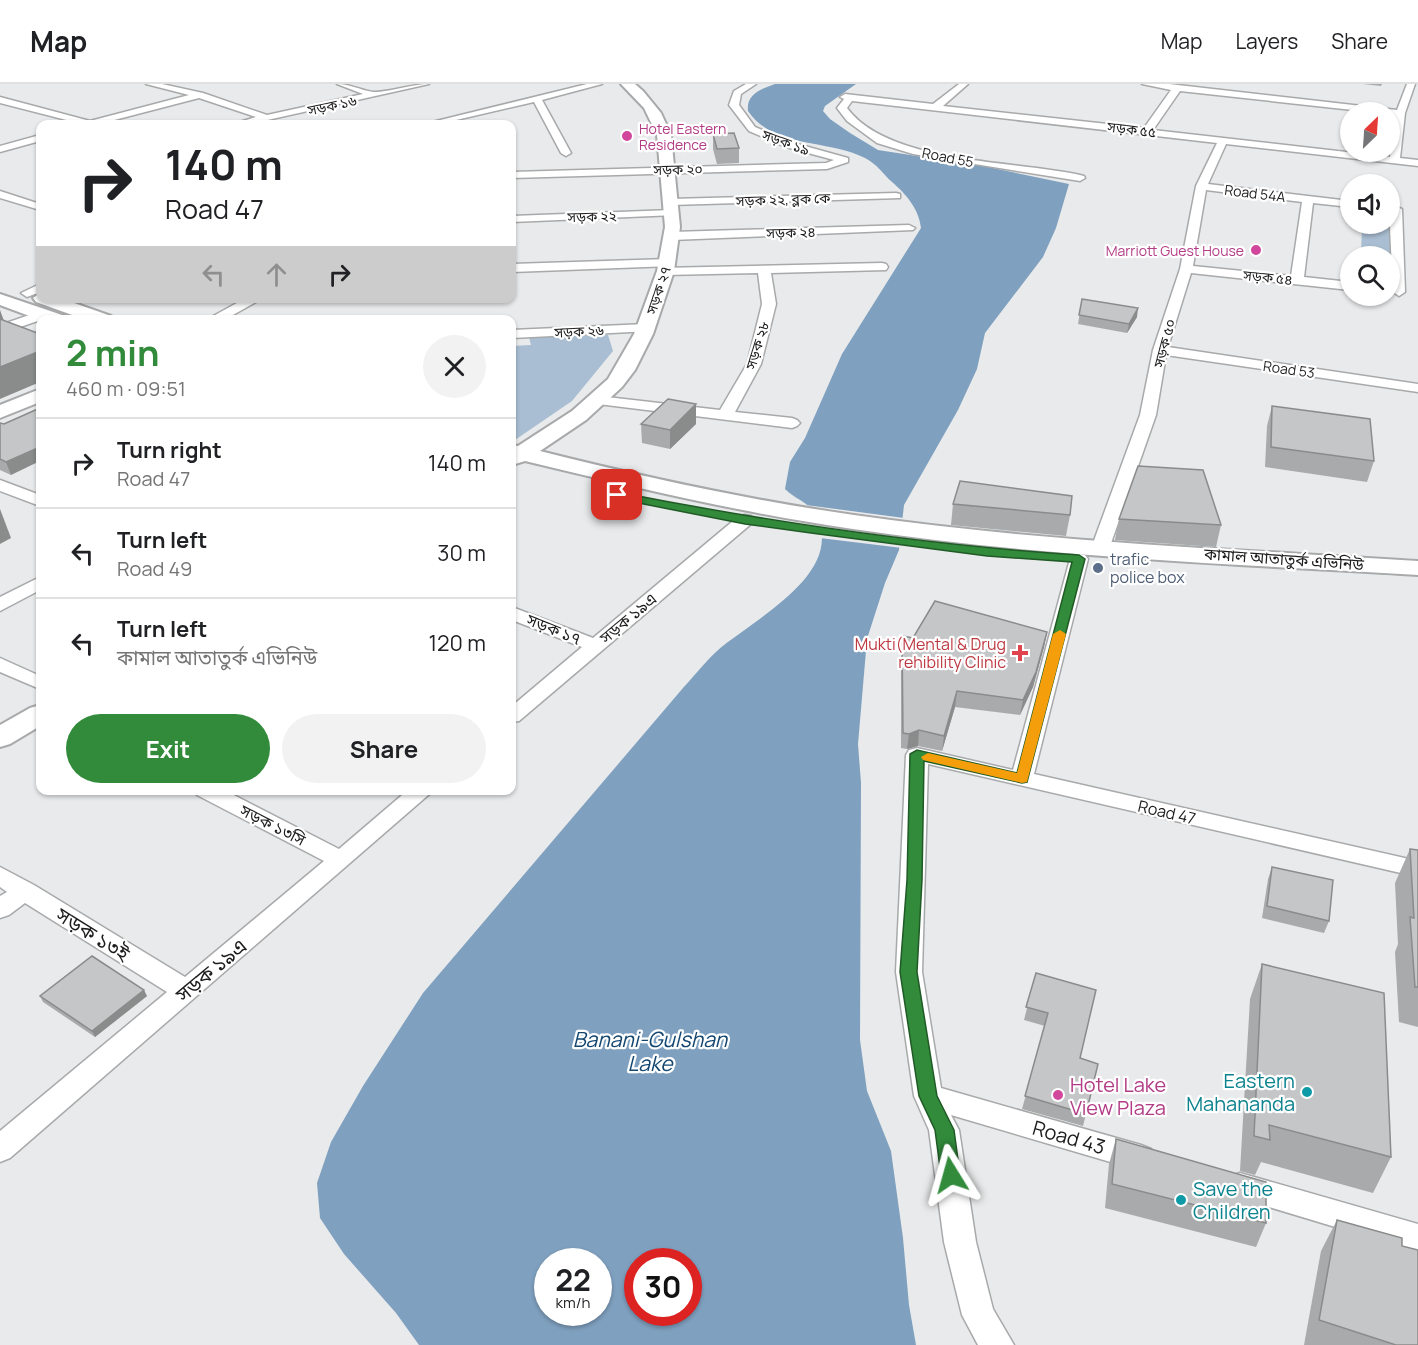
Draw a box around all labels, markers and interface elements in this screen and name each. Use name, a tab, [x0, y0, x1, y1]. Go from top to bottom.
text: Map	[30, 22, 87, 60]
text: Map	[1161, 27, 1202, 55]
text: Layers	[1235, 27, 1298, 55]
text: Share	[1331, 27, 1388, 55]
street label: সড়ক ১৬	[305, 91, 358, 120]
north arrow	[1340, 102, 1400, 162]
map controls	[1340, 102, 1400, 306]
street label: সড়ক ৫৫	[1105, 116, 1158, 141]
place label: Hotel Eastern Residence	[639, 119, 726, 154]
street label: সড়ক ১৯	[759, 124, 812, 159]
marker: Hotel Eastern Residence	[620, 129, 634, 143]
text: 140 m	[165, 135, 283, 193]
street label: Road 55	[921, 143, 975, 171]
icon: right	[66, 144, 144, 222]
street label: সড়ক ২০	[652, 159, 703, 179]
button: sound	[1340, 174, 1400, 234]
street label: Road 54A	[1223, 180, 1287, 206]
street label: সড়ক ২২, ব্লক কে	[734, 188, 831, 210]
text: Road 47	[165, 190, 264, 227]
street label: সড়ক ২২	[566, 206, 618, 226]
street label: সড়ক ২৪	[765, 222, 816, 242]
place label: Marriott Guest House	[1106, 241, 1244, 260]
marker: Marriott Guest House	[1249, 243, 1263, 257]
button: search	[1340, 246, 1400, 306]
icon: left	[197, 258, 230, 291]
icon: ahead	[260, 258, 293, 291]
icon: right	[323, 258, 356, 291]
street label: সড়ক ২৭	[641, 264, 675, 317]
street label: সড়ক ৫৪	[1241, 265, 1294, 289]
street label: সড়ক ৫০	[1148, 317, 1180, 370]
street label: সড়ক ২৮	[740, 319, 773, 372]
street label: সড়ক ২৬	[553, 320, 604, 342]
text: 2 min	[66, 328, 160, 377]
button: close	[423, 335, 486, 398]
street label: Road 53	[1262, 356, 1316, 382]
text: 460 m · 09:51	[66, 375, 186, 402]
text: Turn right	[117, 435, 222, 465]
icon: right	[66, 447, 99, 480]
text: 140 m	[428, 448, 486, 478]
text: Road 47	[117, 465, 190, 492]
pin	[591, 469, 642, 520]
icon: arrive	[600, 478, 633, 511]
text: Turn left	[117, 525, 207, 555]
icon: left	[66, 537, 99, 570]
text: 30 m	[437, 538, 486, 568]
street label: কামাল আতাতুর্ক এভিনিউ	[1202, 542, 1365, 576]
place label: trafic police box	[1110, 548, 1185, 588]
text: Road 49	[117, 555, 192, 582]
marker: trafic police box	[1091, 561, 1105, 575]
street label: সড়ক ১৯এ	[594, 588, 661, 649]
street label: সড়ক ১৭	[523, 608, 584, 650]
text: Turn left	[117, 614, 207, 644]
icon: left	[66, 627, 99, 660]
text: 120 m	[428, 628, 486, 658]
place label: Mukti(Mental & Drug rehibility Clinic	[855, 633, 1006, 673]
text: কামাল আতাতুর্ক এভিনিউ	[117, 644, 317, 671]
marker: Mukti(Mental & Drug rehibility Clinic	[1011, 644, 1029, 662]
button: Exit	[66, 714, 270, 783]
button: Share	[282, 714, 486, 783]
street label: Road 47	[1136, 795, 1198, 829]
street label: সড়ক ১৩সি	[236, 799, 310, 851]
street label: সড়ক ১৩ই	[51, 901, 135, 967]
street label: সড়ক ১৯এ	[169, 932, 252, 1008]
water label: Banani-Gulshan Lake	[573, 1025, 729, 1077]
place label: Eastern Mahananda	[1186, 1067, 1295, 1117]
place label: Hotel Lake View Plaza	[1070, 1071, 1166, 1121]
marker: Eastern Mahananda	[1300, 1085, 1314, 1099]
marker: Hotel Lake View Plaza	[1051, 1088, 1065, 1102]
street label: Road 43	[1030, 1114, 1108, 1160]
position arrow	[919, 1143, 983, 1207]
place label: Save the Children	[1193, 1175, 1273, 1225]
marker: Save the Children	[1174, 1193, 1188, 1207]
speed limit sign: 30	[624, 1248, 702, 1326]
text: 22	[555, 1259, 591, 1300]
text: km/h	[556, 1292, 590, 1313]

